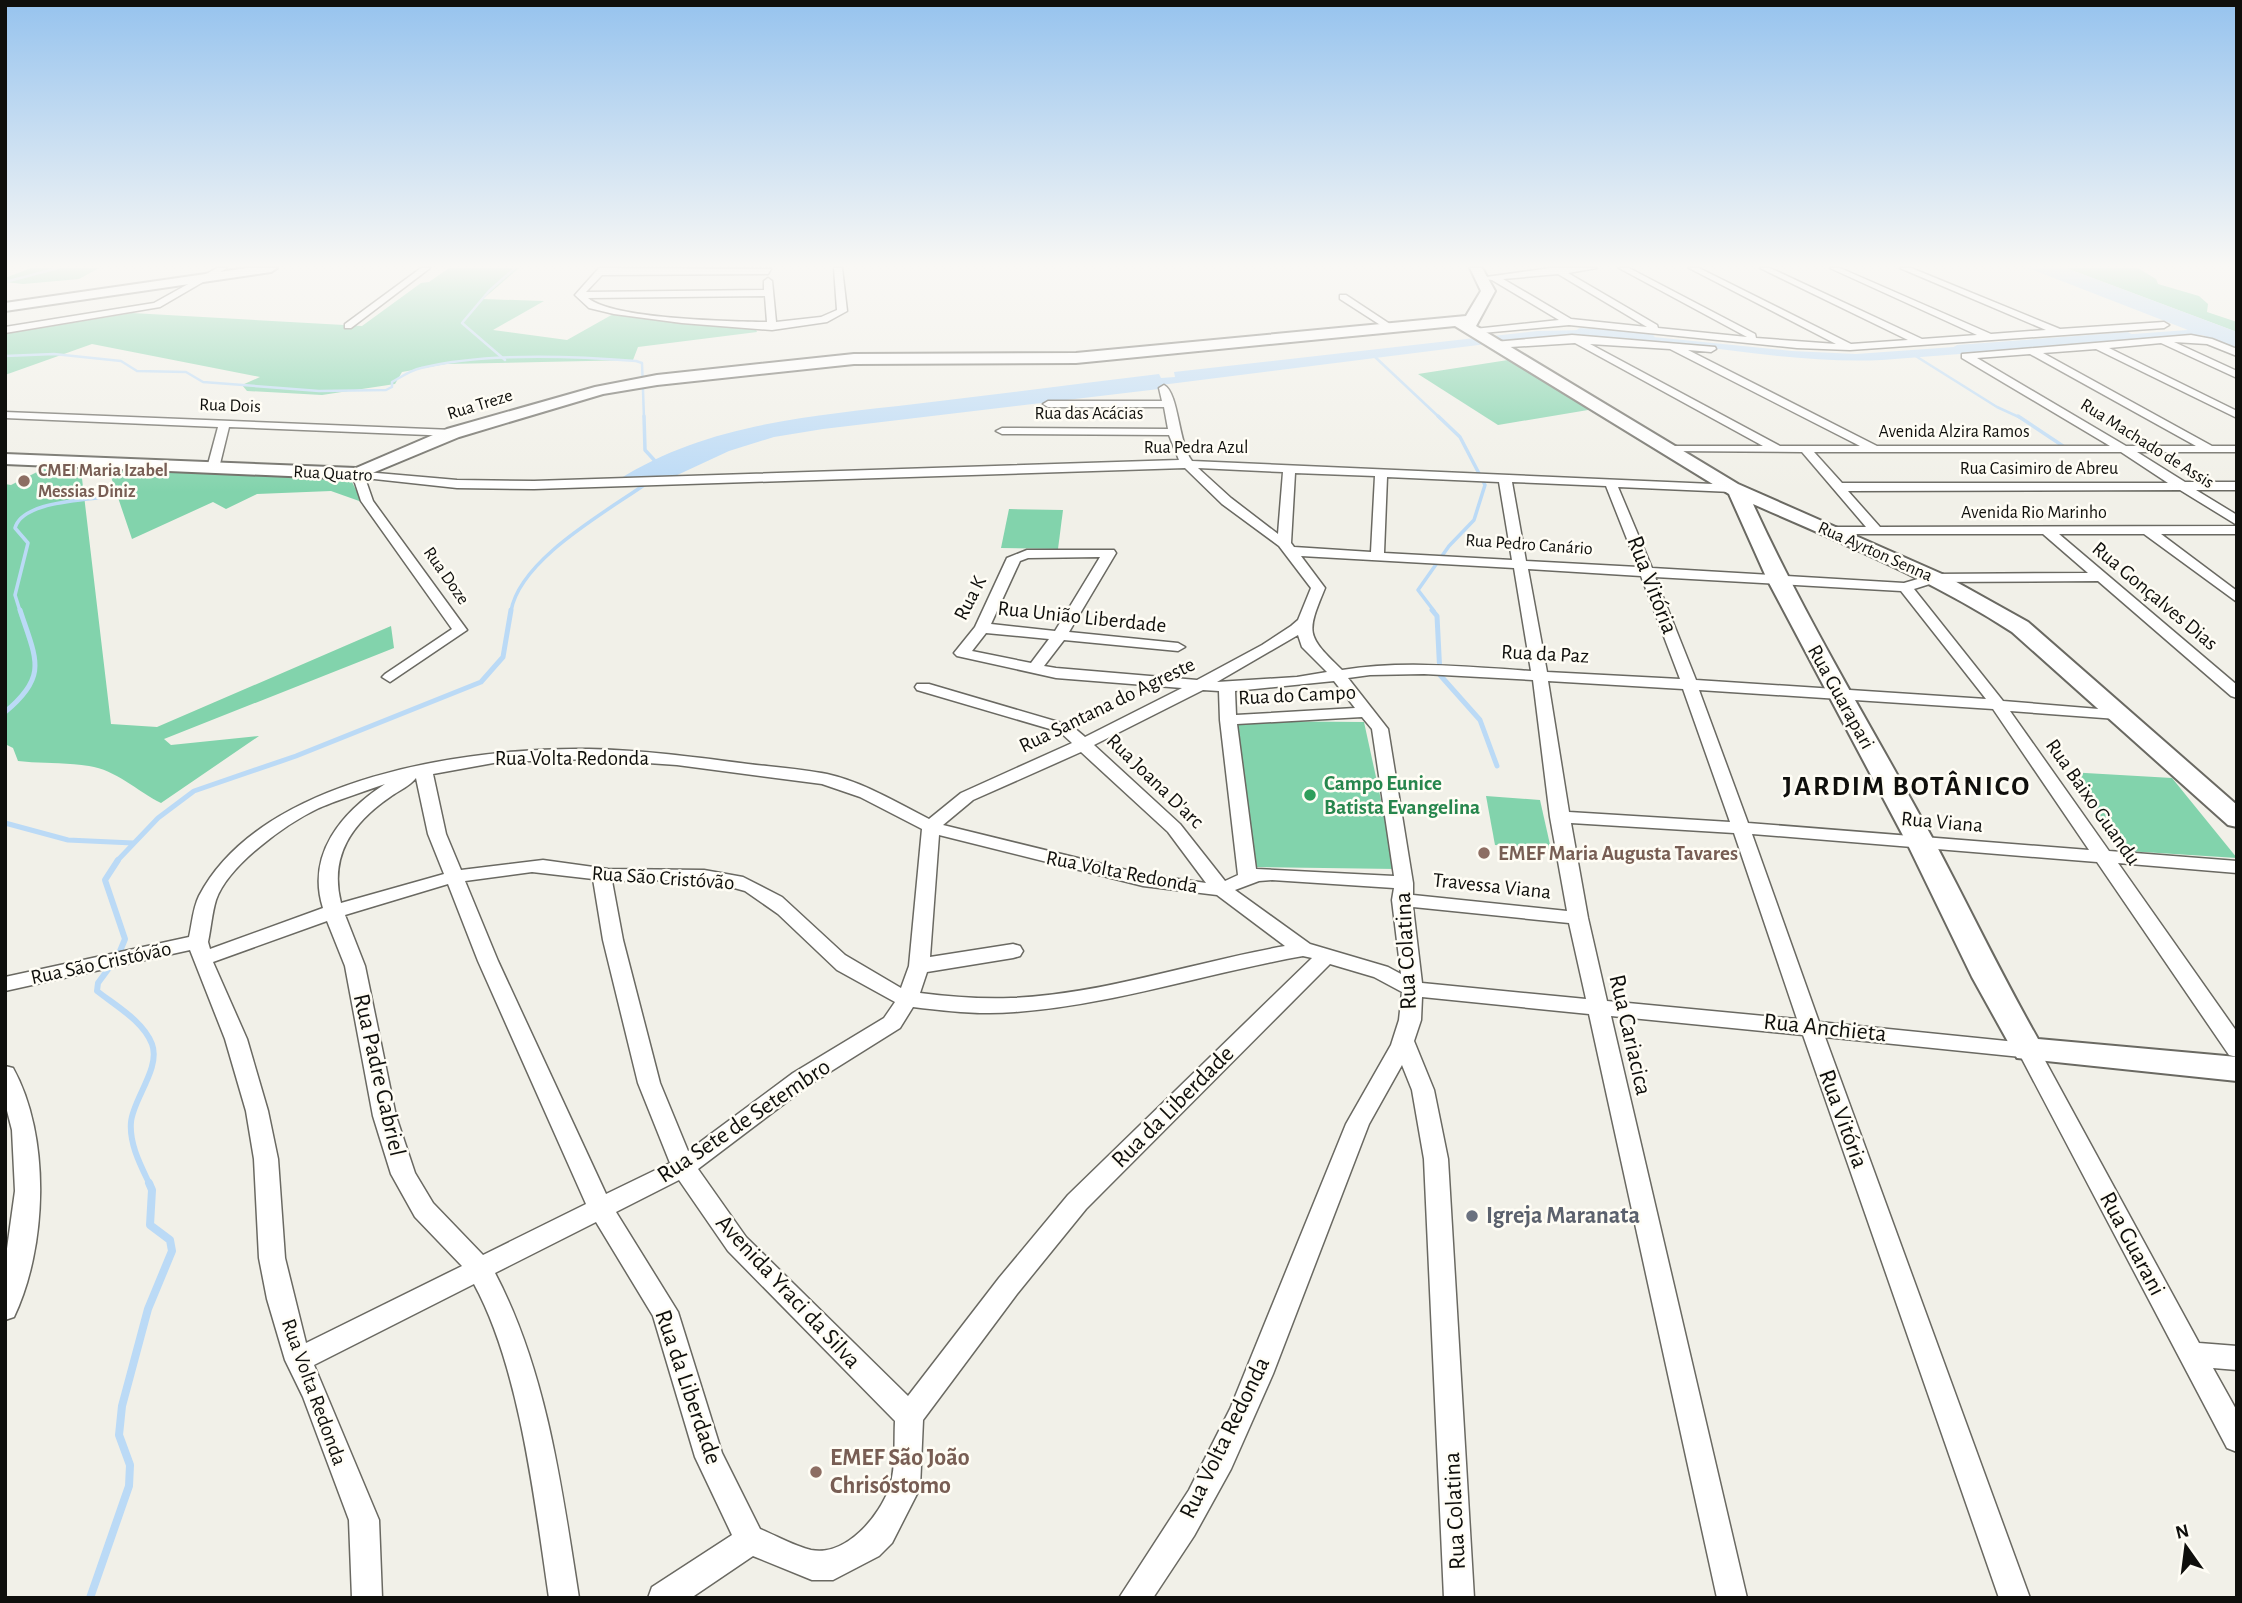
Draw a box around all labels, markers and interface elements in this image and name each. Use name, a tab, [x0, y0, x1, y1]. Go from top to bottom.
street label: Rua Treze	[445, 387, 515, 423]
street label: Rua Dois	[199, 396, 261, 416]
street label: Rua Machado de Assis	[2077, 396, 2217, 492]
street label: Rua das Acácias	[1035, 405, 1143, 423]
street label: Avenida Alzira Ramos	[1878, 423, 2030, 441]
street label: Rua Pedra Azul	[1144, 439, 1248, 457]
street label: Rua Casimiro de Abreu	[1960, 460, 2118, 478]
place label: CMEI Maria Izabel Messias Diniz	[38, 462, 168, 501]
street label: Rua Quatro	[293, 463, 373, 485]
marker: CMEI Maria Izabel Messias Diniz	[16, 473, 32, 489]
street label: Avenida Rio Marinho	[1961, 504, 2107, 522]
street label: Rua Ayrton Senna	[1815, 519, 1935, 585]
street label: Rua Pedro Canário	[1465, 532, 1594, 558]
street label: Rua Vitória	[1622, 533, 1682, 637]
street label: Rua Gonçalves Dias	[2088, 538, 2222, 654]
street label: Rua Doze	[420, 544, 472, 608]
street label: Rua K	[950, 572, 990, 624]
street label: Rua União Liberdade	[997, 598, 1167, 636]
street label: Rua da Paz	[1501, 641, 1589, 667]
street label: Rua Guarapari	[1804, 641, 1878, 753]
street label: Rua Santana do Agreste	[1016, 653, 1198, 757]
street label: Rua do Campo	[1238, 681, 1356, 709]
street label: Rua Joana D'arc	[1102, 730, 1208, 832]
street label: Rua Baixo Guandu	[2042, 735, 2144, 869]
street label: Rua Volta Redonda	[495, 748, 649, 769]
district label: JARDIM BOTÂNICO	[1783, 770, 2031, 801]
place label: Campo Eunice Batista Evangelina	[1324, 773, 1480, 818]
marker: Campo Eunice Batista Evangelina	[1302, 787, 1318, 803]
street label: Rua Viana	[1900, 808, 1984, 836]
place label: EMEF Maria Augusta Tavares	[1498, 843, 1738, 864]
marker: EMEF Maria Augusta Tavares	[1476, 845, 1492, 861]
street label: Rua Volta Redonda	[1044, 847, 1200, 897]
street label: Rua São Cristóvão	[591, 863, 735, 893]
street label: Travessa Viana	[1432, 869, 1553, 903]
street label: Rua Colatina	[1391, 892, 1421, 1010]
street label: Rua São Cristóvão	[29, 938, 173, 988]
street label: Rua Cariacica	[1604, 972, 1656, 1098]
street label: Rua Padre Gabriel	[349, 991, 409, 1159]
street label: Rua Anchieta	[1762, 1010, 1888, 1046]
street label: Rua da Liberdade	[1107, 1041, 1239, 1173]
street label: Rua Sete de Setembro	[653, 1054, 835, 1188]
street label: Rua Vitória	[1814, 1067, 1872, 1171]
street label: Rua Guarani	[2095, 1188, 2169, 1300]
place label: Igreja Maranata	[1486, 1204, 1640, 1228]
marker: Igreja Maranata	[1464, 1208, 1480, 1224]
street label: Avenida Yraci da Silva	[711, 1211, 865, 1373]
street label: Rua da Liberdade	[650, 1307, 726, 1467]
street label: Rua Volta Redonda	[278, 1316, 350, 1468]
street label: Rua Volta Redonda	[1176, 1353, 1274, 1523]
place label: EMEF São João Chrisóstomo	[830, 1446, 970, 1498]
street label: Rua Colatina	[1440, 1452, 1470, 1570]
marker: EMEF São João Chrisóstomo	[808, 1464, 824, 1480]
north arrow	[2151, 1512, 2221, 1582]
text: N	[2174, 1521, 2191, 1543]

